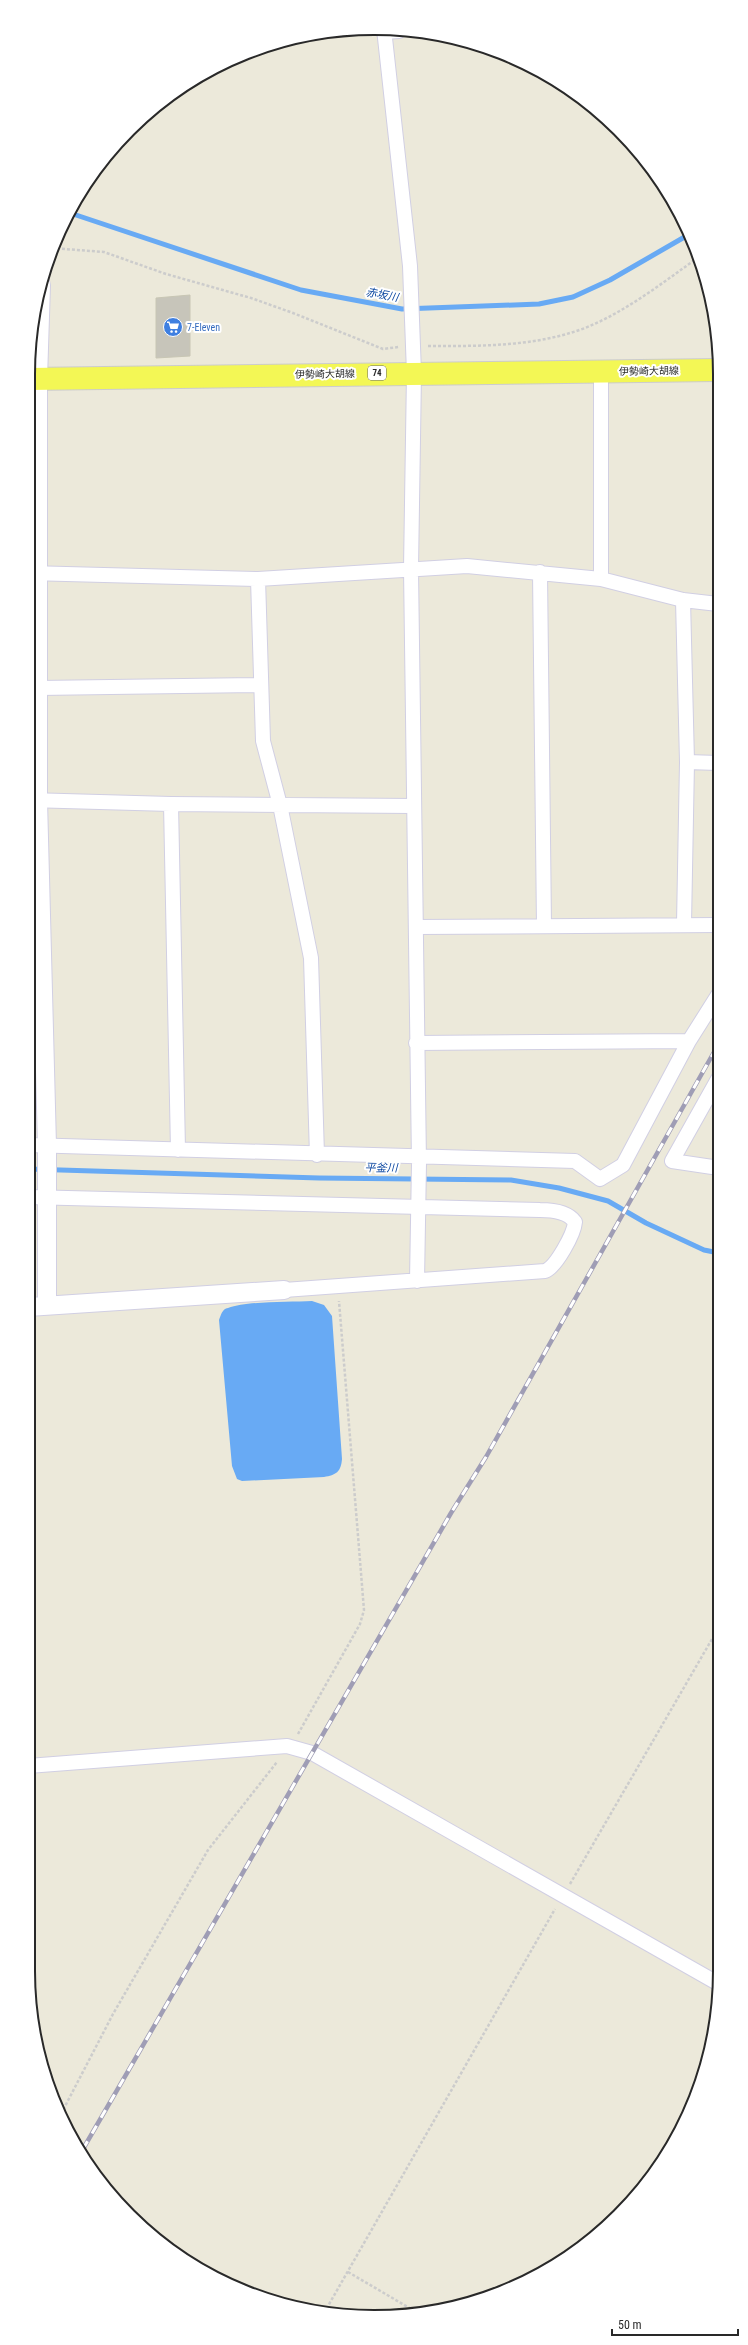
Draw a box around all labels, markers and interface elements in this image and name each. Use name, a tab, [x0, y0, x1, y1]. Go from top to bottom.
water label: 赤坂川	[365, 286, 400, 304]
supermarket icon: 7-Eleven	[162, 316, 184, 338]
place label: 7-Eleven	[187, 322, 220, 333]
street label: 伊勢崎大胡線	[619, 365, 679, 377]
road number: 74	[368, 366, 386, 380]
street label: 伊勢崎大胡線	[295, 368, 355, 380]
water label: 平釜川	[364, 1161, 399, 1175]
scale bar	[612, 2311, 738, 2337]
text: 50 m	[618, 2318, 642, 2332]

